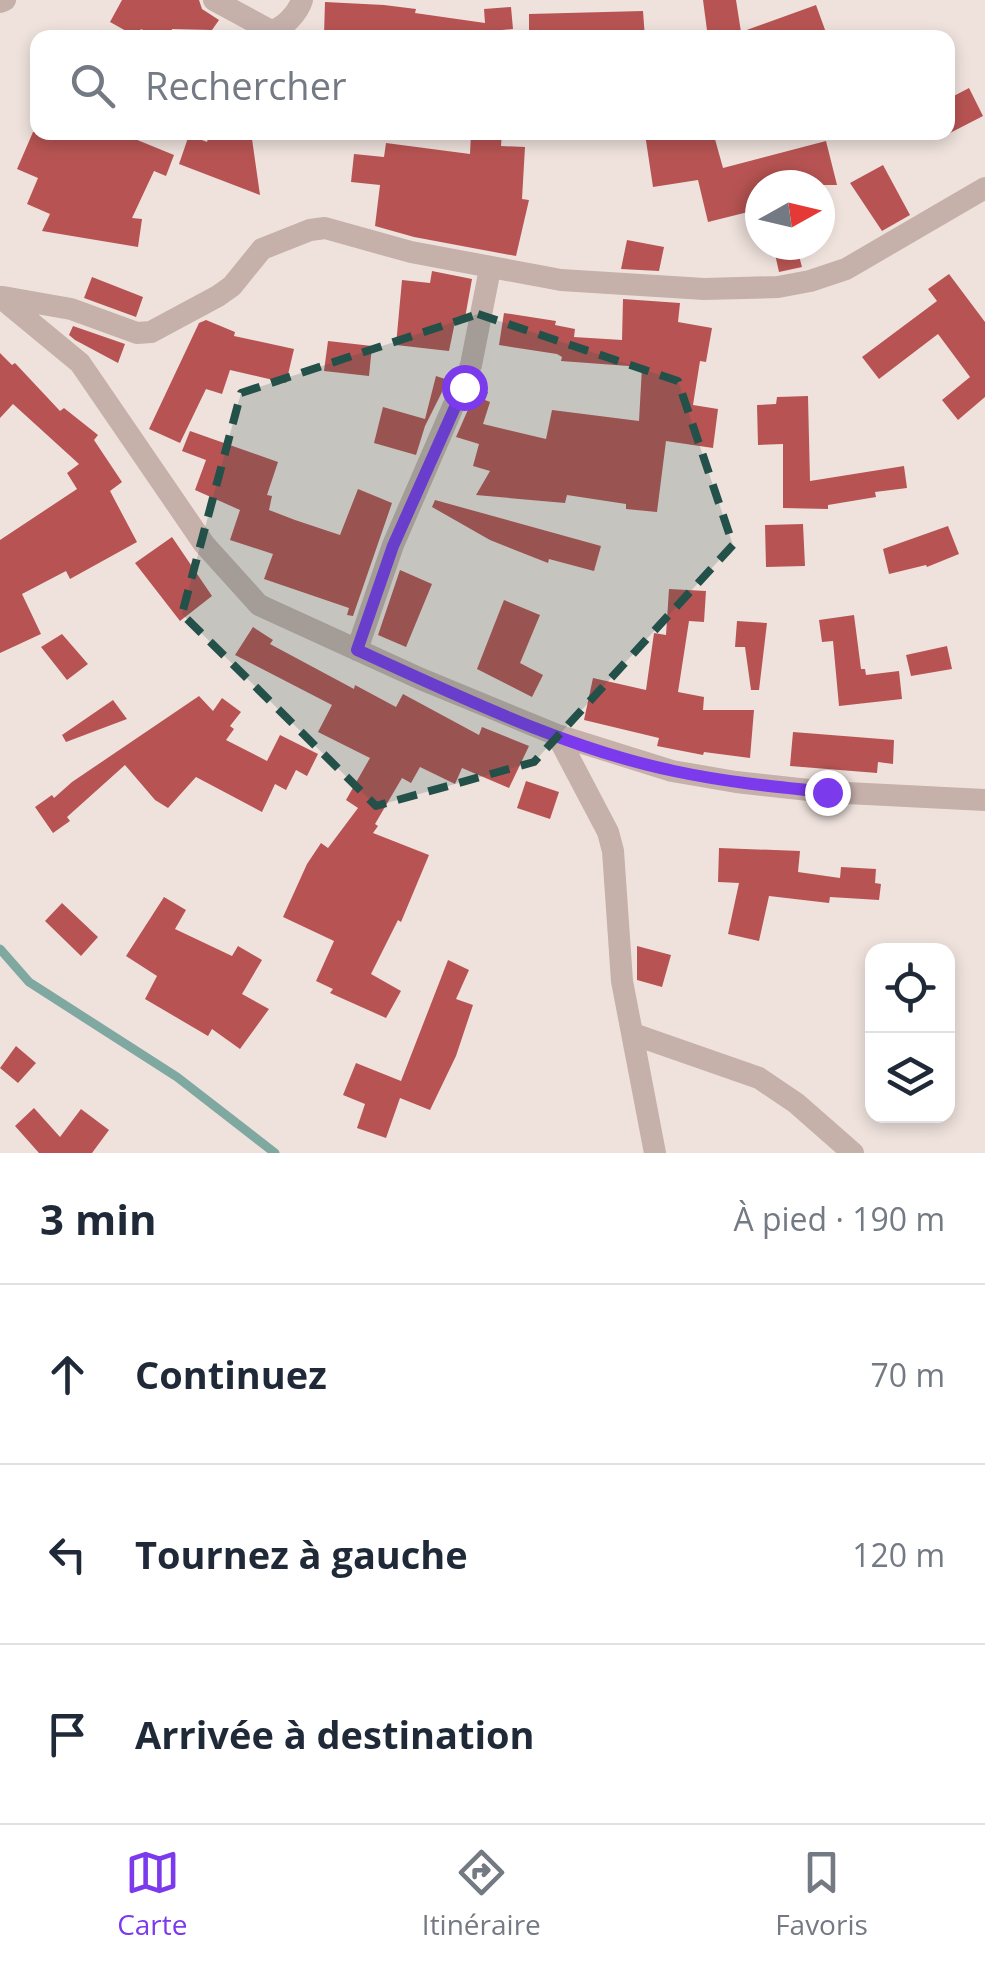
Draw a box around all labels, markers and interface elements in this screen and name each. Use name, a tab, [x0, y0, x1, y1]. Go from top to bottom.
search box	[30, 30, 955, 140]
icon: search	[65, 58, 120, 113]
text: Rechercher	[145, 59, 347, 111]
north arrow	[745, 170, 835, 260]
route start	[442, 365, 488, 411]
route end	[805, 770, 851, 816]
map controls	[865, 943, 955, 1123]
button: locate	[865, 943, 955, 1033]
button: layers	[865, 1033, 955, 1123]
text: 3 min	[40, 1190, 157, 1247]
text: À pied · 190 m	[733, 1197, 945, 1240]
icon: ahead	[40, 1347, 95, 1402]
text: Continuez	[135, 1348, 327, 1400]
text: 70 m	[870, 1353, 945, 1396]
icon: left	[40, 1527, 95, 1582]
text: Tournez à gauche	[135, 1528, 468, 1580]
text: 120 m	[852, 1533, 945, 1576]
icon: arrive	[40, 1707, 95, 1762]
text: Arrivée à destination	[135, 1708, 535, 1760]
tab: Carte	[117, 1845, 188, 1943]
tab: Itinéraire	[422, 1845, 541, 1943]
tab: Favoris	[775, 1845, 868, 1943]

